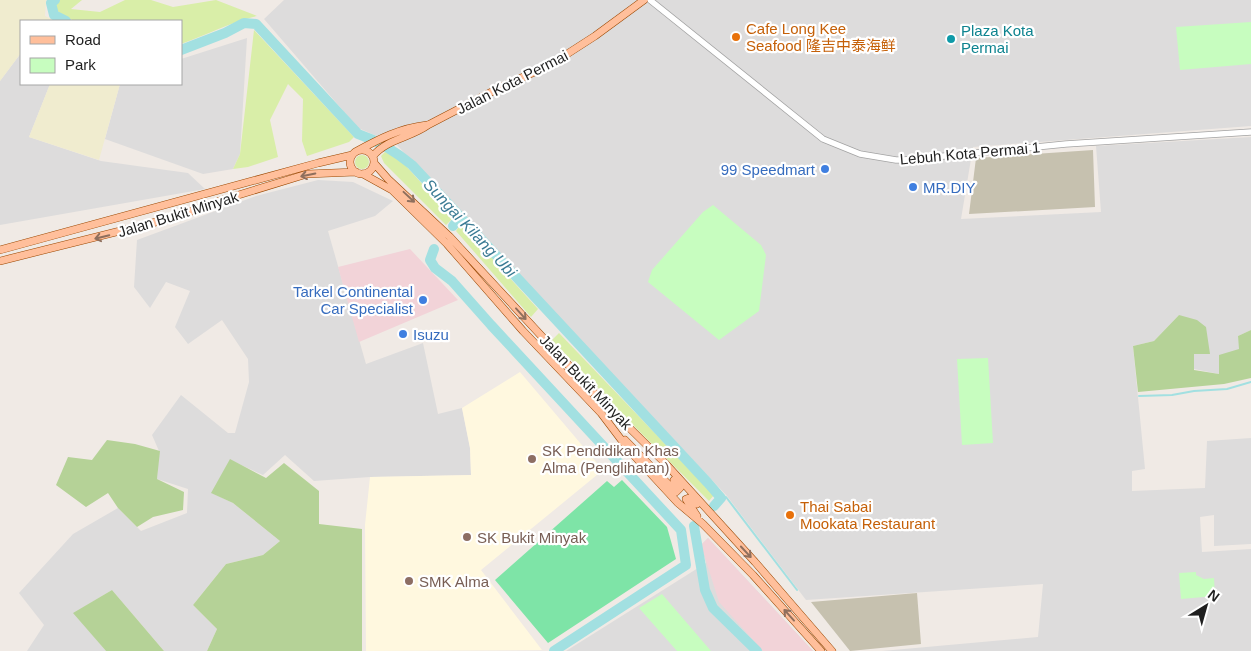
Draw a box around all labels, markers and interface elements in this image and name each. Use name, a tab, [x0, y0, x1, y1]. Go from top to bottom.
legend	[20, 20, 182, 85]
place label: Cafe Long Kee Seafood 隆吉中泰海鲜	[746, 20, 896, 54]
place label: Plaza Kota Permai	[961, 22, 1034, 56]
text: Road	[65, 31, 101, 48]
marker: Cafe Long Kee Seafood 隆吉中泰海鲜	[730, 31, 742, 43]
marker: Plaza Kota Permai	[945, 33, 957, 45]
street label: Jalan Kota Permai	[454, 47, 570, 117]
text: Park	[65, 56, 96, 73]
street label: Lebuh Kota Permai 1	[899, 138, 1041, 168]
place label: 99 Speedmart	[721, 161, 816, 178]
marker: 99 Speedmart	[819, 163, 831, 175]
one-way arrow	[300, 171, 316, 180]
water label: Sungai Kilang Ubi	[420, 176, 520, 281]
place label: MR.DIY	[923, 179, 976, 196]
marker: MR.DIY	[907, 181, 919, 193]
street label: Jalan Bukit Minyak	[116, 187, 241, 240]
one-way arrow	[403, 191, 416, 203]
one-way arrow	[95, 233, 111, 242]
place label: Tarkel Continental Car Specialist	[293, 283, 414, 317]
marker: Tarkel Continental Car Specialist	[417, 294, 429, 306]
one-way arrow	[516, 308, 527, 321]
place label: Isuzu	[413, 326, 449, 343]
marker: Isuzu	[397, 328, 409, 340]
street label: Jalan Bukit Minyak	[536, 331, 636, 433]
place label: SK Pendidikan Khas Alma (Penglihatan)	[542, 442, 679, 476]
marker: SK Pendidikan Khas Alma (Penglihatan)	[526, 453, 538, 465]
place label: Thai Sabai Mookata Restaurant	[800, 498, 936, 532]
marker: Thai Sabai Mookata Restaurant	[784, 509, 796, 521]
place label: SK Bukit Minyak	[477, 529, 587, 546]
marker: SK Bukit Minyak	[461, 531, 473, 543]
one-way arrow	[740, 546, 752, 559]
place label: SMK Alma	[419, 573, 490, 590]
marker: SMK Alma	[403, 575, 415, 587]
north arrow	[1181, 581, 1231, 631]
text: N	[1205, 586, 1223, 605]
one-way arrow	[783, 608, 794, 621]

